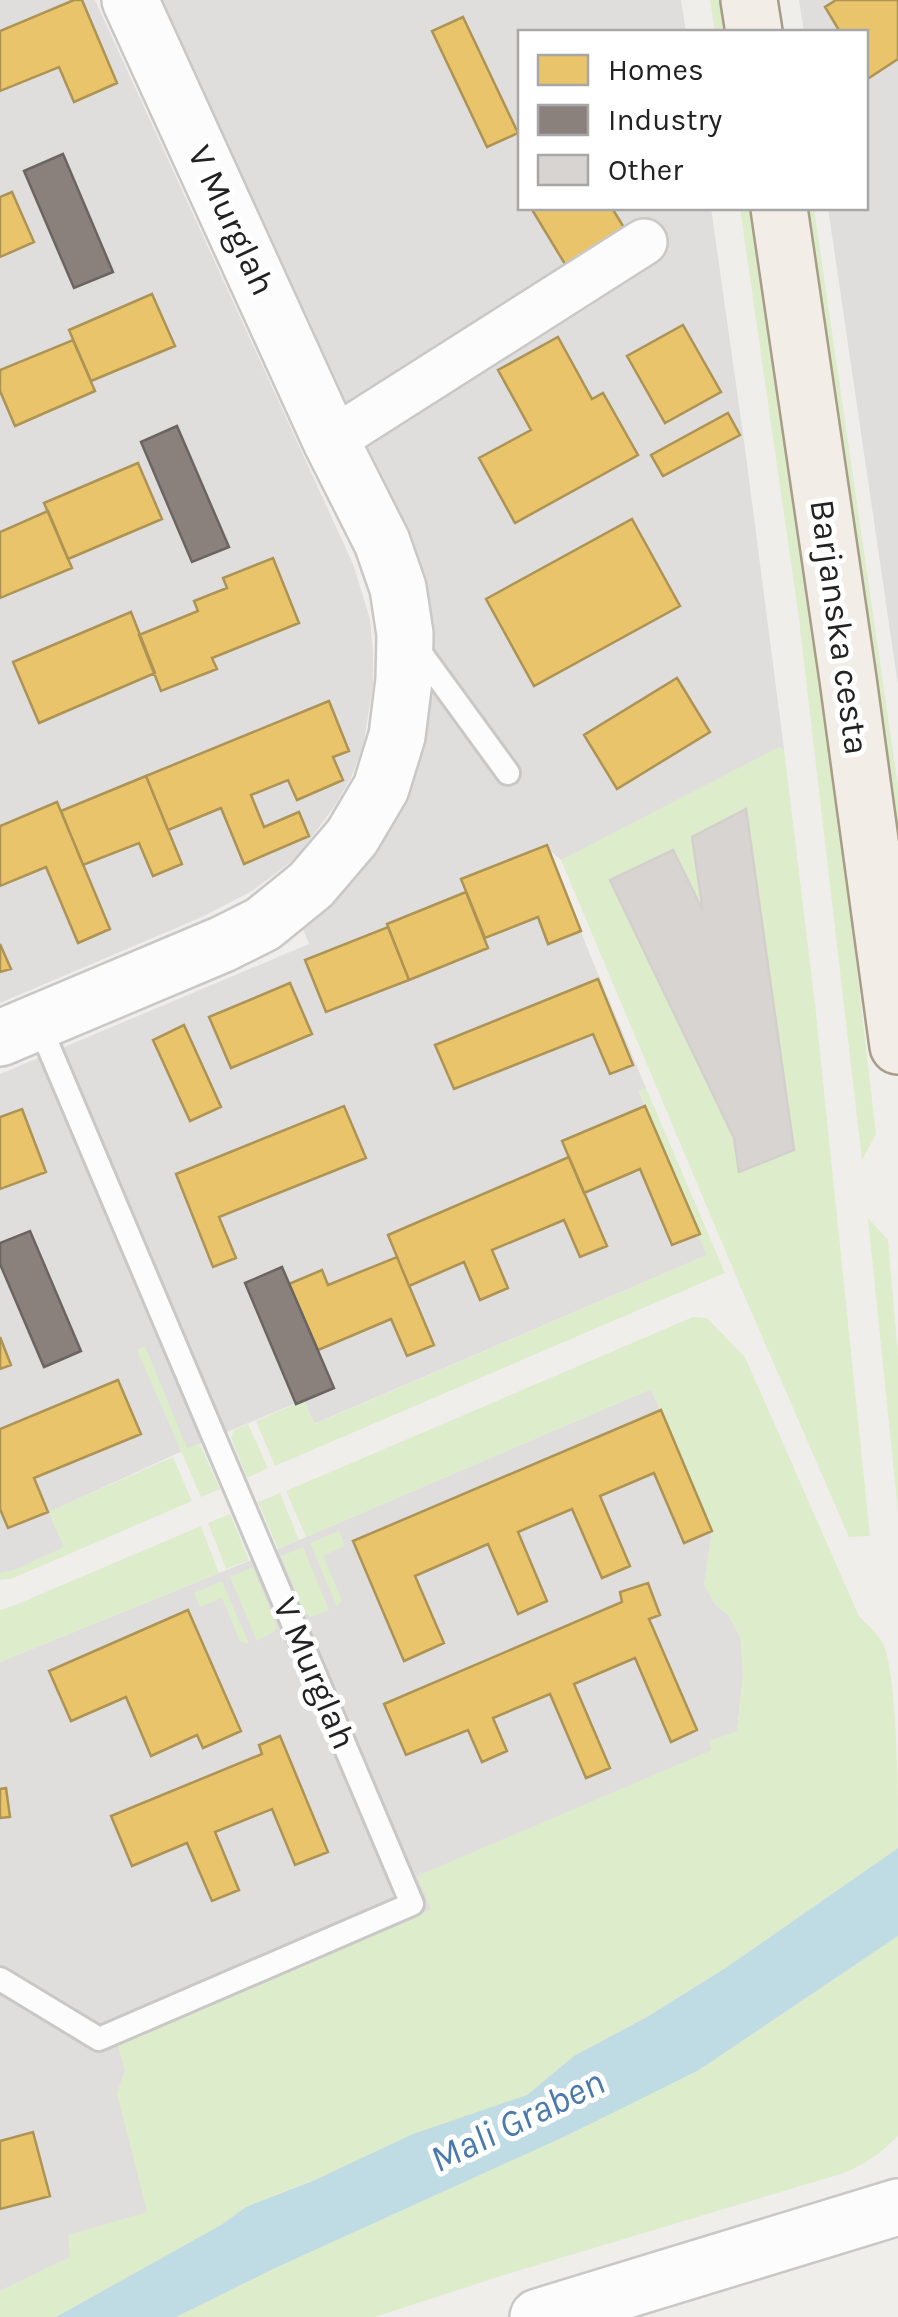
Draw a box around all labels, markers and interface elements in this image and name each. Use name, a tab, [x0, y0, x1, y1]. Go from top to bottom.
legend	[518, 30, 868, 210]
text: Homes	[608, 52, 704, 88]
text: Industry	[608, 102, 722, 138]
street label: V Murglah	[179, 139, 284, 302]
text: Other	[608, 152, 683, 188]
street label: Barjanska cesta	[801, 497, 878, 757]
street label: V Murglah	[264, 1591, 365, 1755]
water label: Mali Graben	[423, 2059, 612, 2182]

